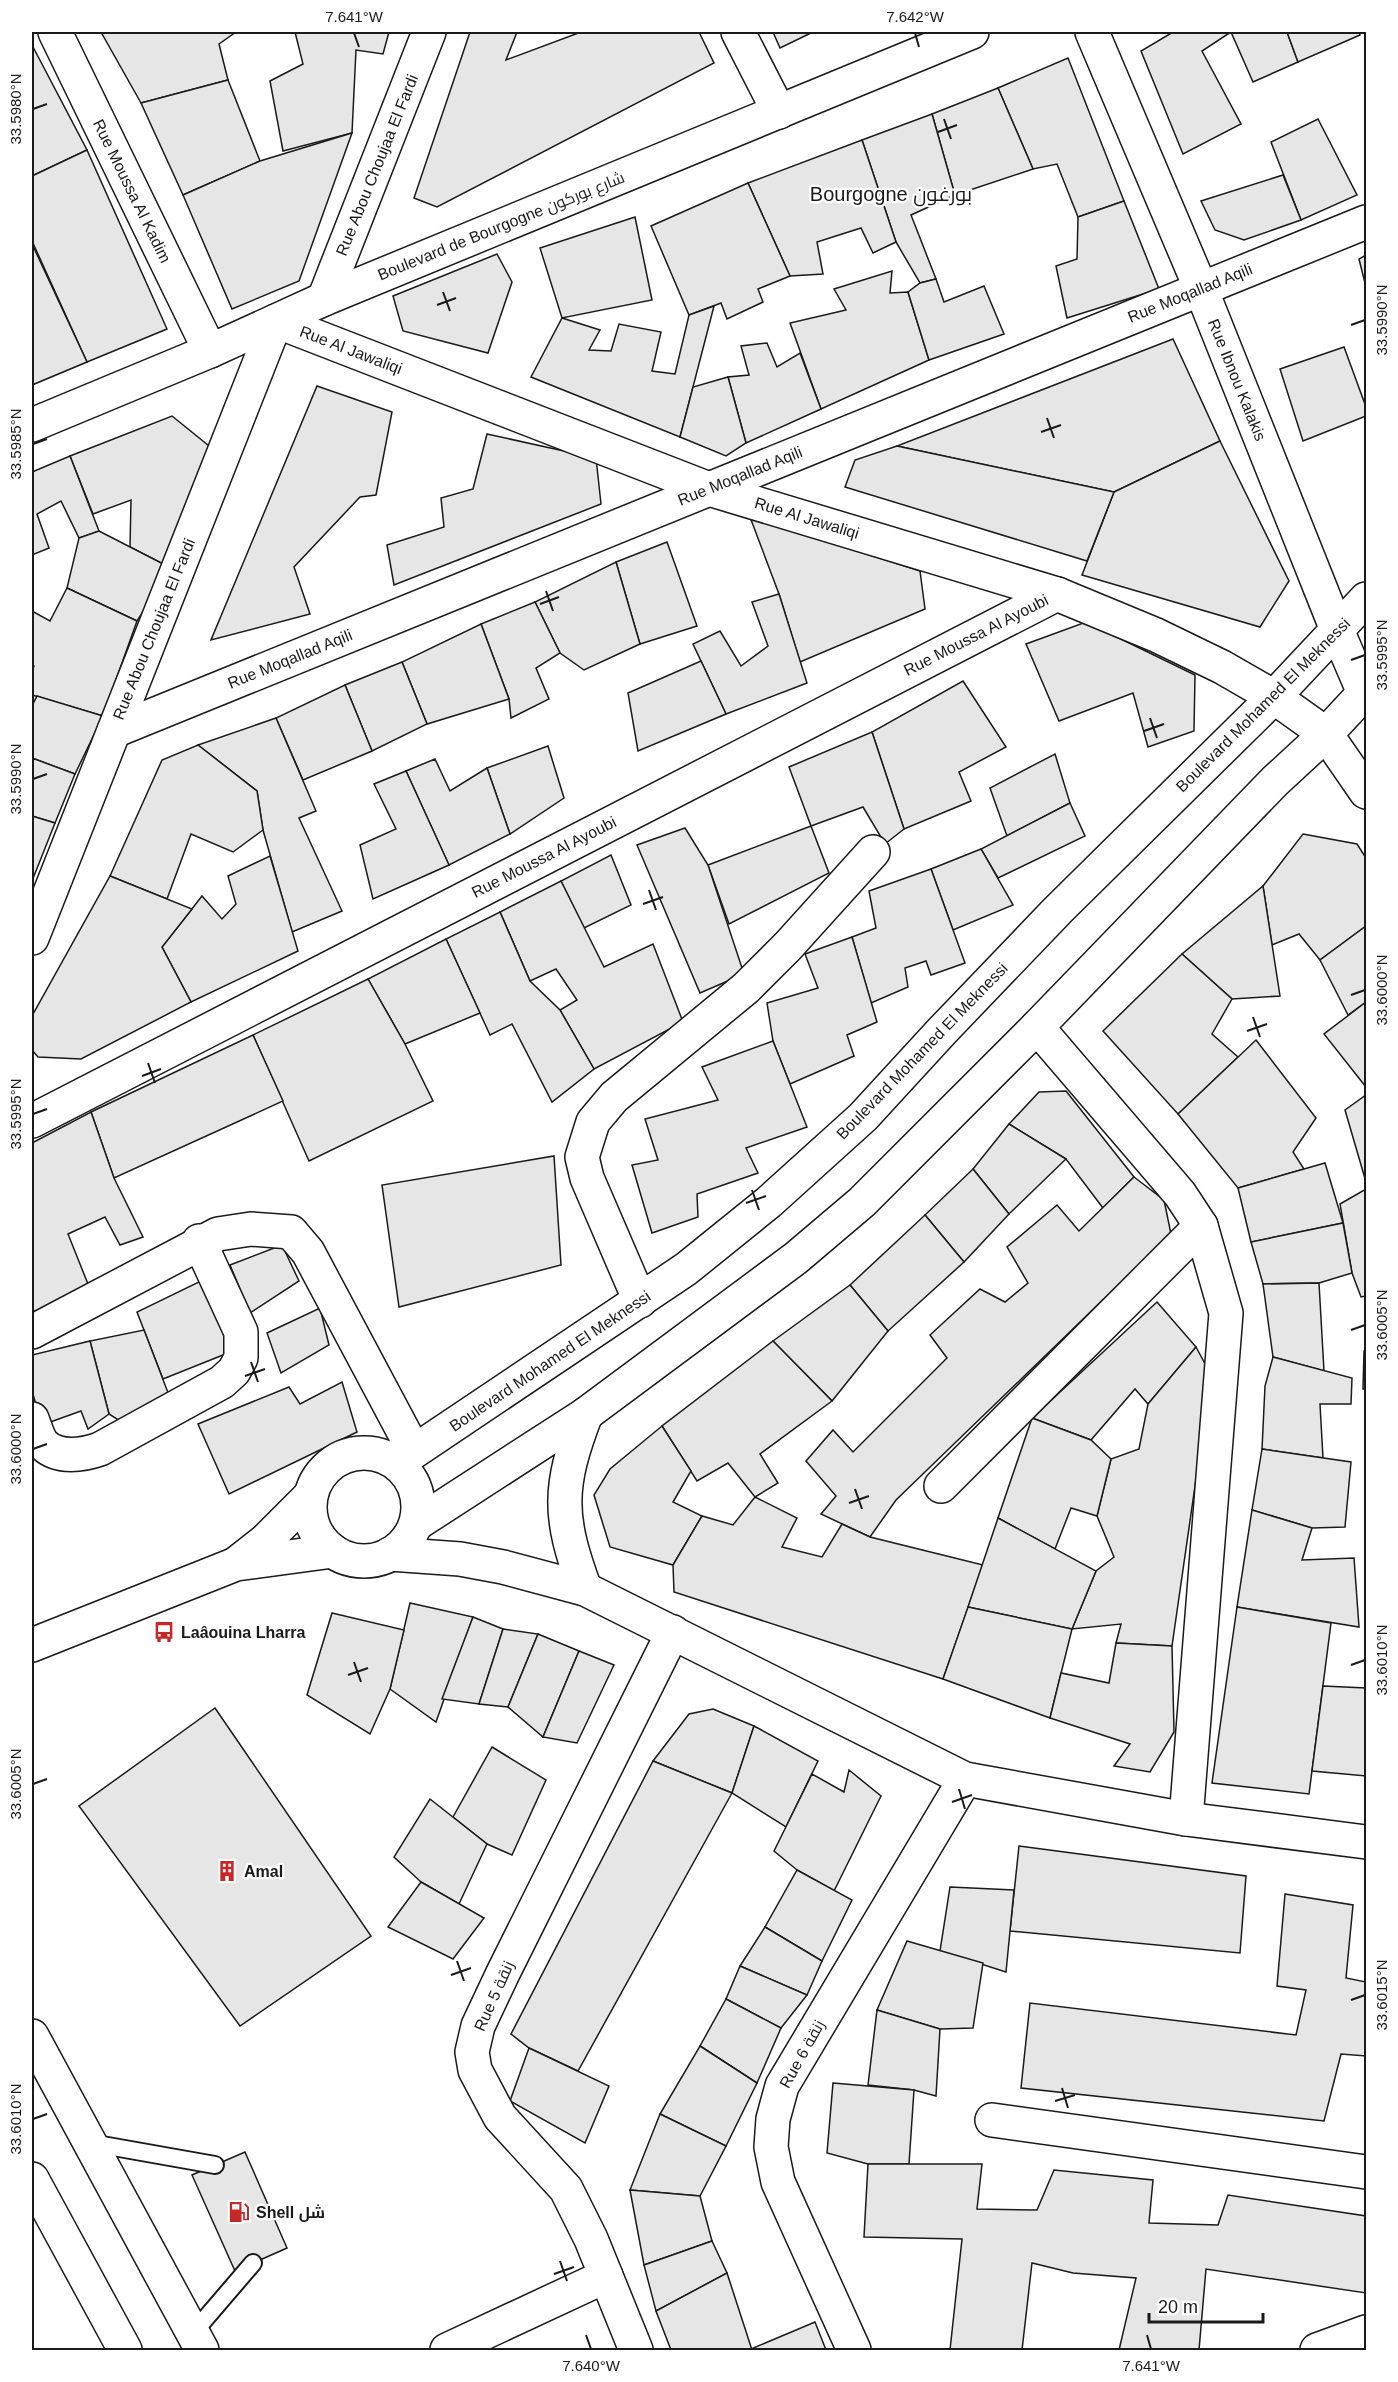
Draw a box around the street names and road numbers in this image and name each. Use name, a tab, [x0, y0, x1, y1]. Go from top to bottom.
street label: Rue Abou Choujaa El Fardi	[333, 72, 421, 258]
street label: Rue Moussa Al Kadim	[90, 117, 174, 265]
street label: Boulevard de Bourgogne شارع بوركون	[375, 169, 628, 286]
street label: Rue Moqallad Aqili	[1125, 260, 1255, 326]
street label: Rue Ibnou Kalakis	[1205, 317, 1269, 443]
street label: Rue Al Jawaliqi	[297, 323, 405, 377]
street label: Rue Moqallad Aqili	[675, 443, 805, 509]
street label: Rue Al Jawaliqi	[753, 494, 861, 542]
street label: Rue Abou Choujaa El Fardi	[110, 536, 198, 722]
street label: Rue Moussa Al Ayoubi	[901, 591, 1051, 679]
street label: Boulevard Mohamed El Meknessi	[1173, 615, 1353, 795]
street label: Rue Moqallad Aqili	[225, 626, 355, 692]
street label: Rue Moussa Al Ayoubi	[469, 813, 619, 901]
street label: Boulevard Mohamed El Meknessi	[833, 959, 1011, 1143]
street label: Boulevard Mohamed El Meknessi	[446, 1287, 654, 1435]
street label: Rue 5 زنقة	[471, 1958, 518, 2034]
street label: Rue 6 زنقة	[776, 2017, 829, 2091]

